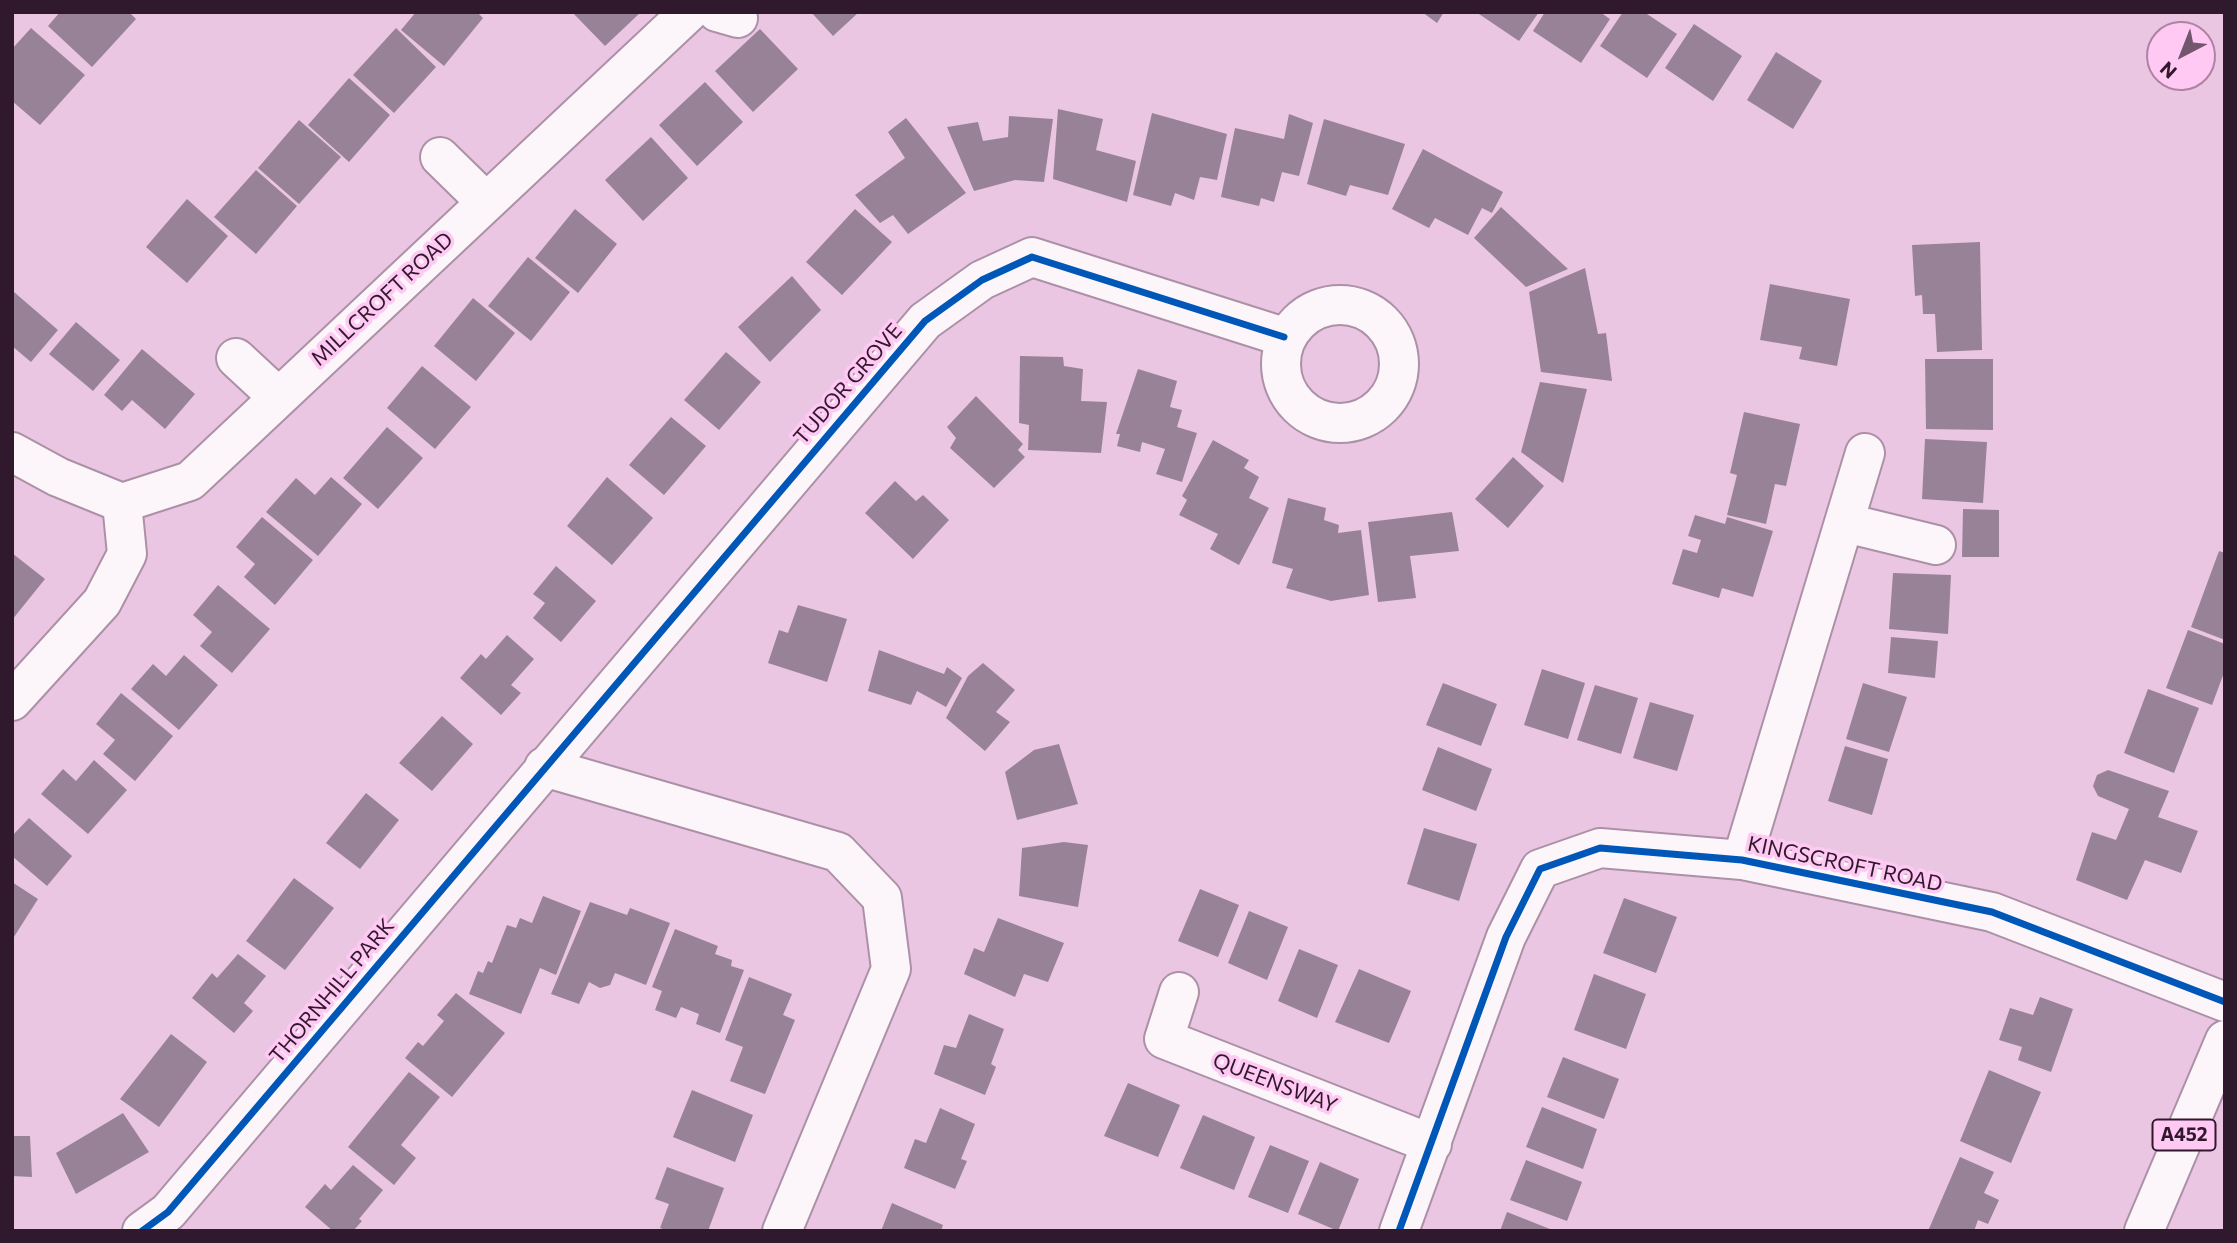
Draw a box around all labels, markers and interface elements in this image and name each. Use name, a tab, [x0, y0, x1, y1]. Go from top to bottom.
north arrow	[2146, 21, 2216, 91]
text: N	[2155, 57, 2181, 84]
street label: MILLCROFT ROAD	[306, 227, 458, 371]
street label: TUDOR GROVE	[789, 318, 907, 450]
street label: KINGSCROFT ROAD	[1745, 831, 1945, 897]
street label: THORNHILL PARK	[264, 914, 400, 1068]
street label: QUEENSWAY	[1209, 1048, 1341, 1118]
road number: A452	[2152, 1120, 2216, 1150]

